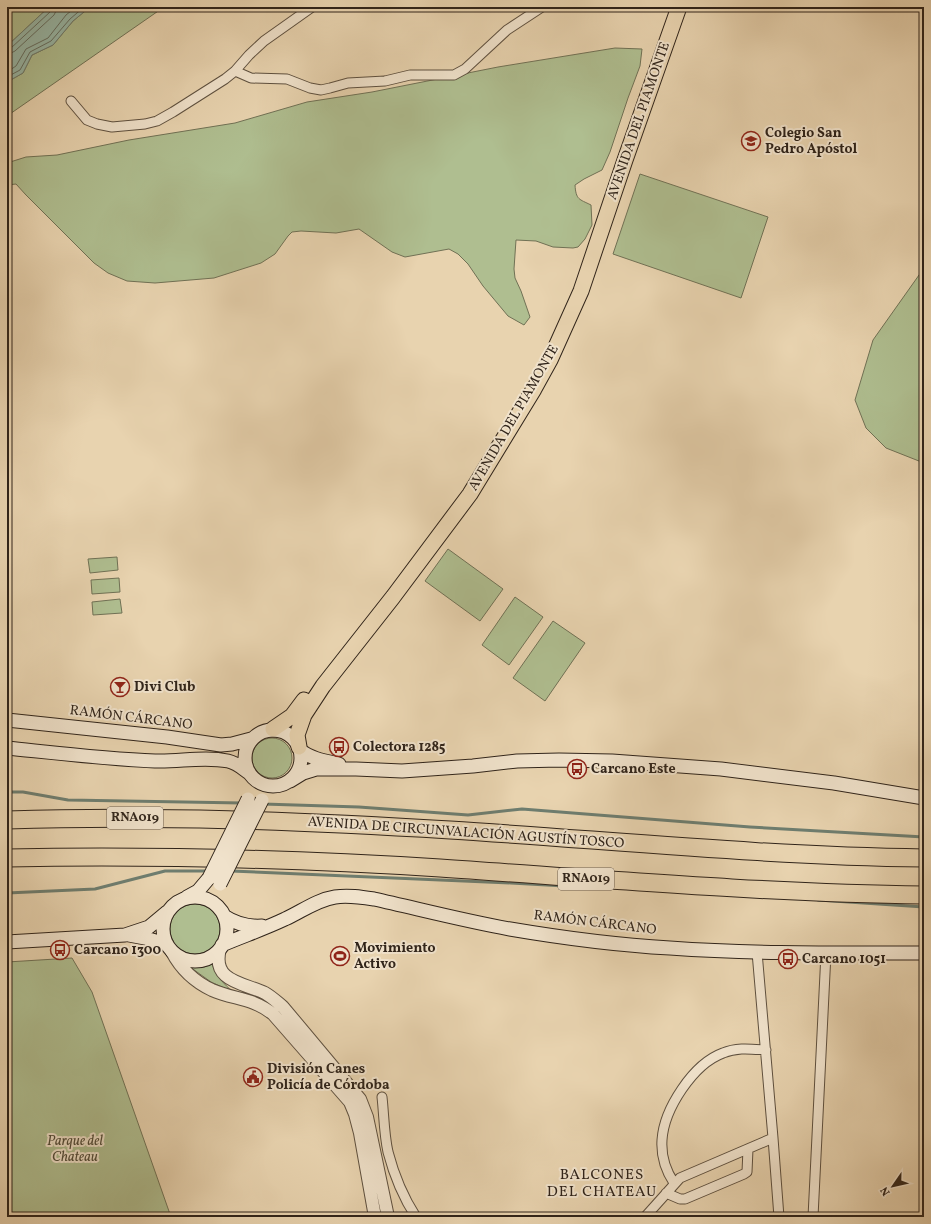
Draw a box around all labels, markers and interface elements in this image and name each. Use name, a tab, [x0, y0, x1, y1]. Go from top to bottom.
street label: AVENIDA DEL PIAMONTE	[603, 40, 675, 202]
place label: Colegio San Pedro Apóstol	[765, 124, 857, 159]
school or university icon: Colegio San Pedro Apóstol	[740, 130, 762, 152]
street label: AVENIDA DEL PIAMONTE	[464, 341, 564, 495]
bar icon: Divi Club	[109, 676, 131, 698]
place label: Divi Club	[134, 678, 195, 697]
street label: RAMÓN CÁRCANO	[69, 700, 194, 735]
bus stop icon: Colectora 1285	[328, 736, 350, 758]
place label: Colectora 1285	[353, 738, 446, 757]
bus stop icon: Carcano Este	[566, 758, 588, 780]
place label: Carcano Este	[591, 760, 676, 779]
road number: RNA019	[107, 807, 163, 829]
street label: AVENIDA DE CIRCUNVALACIÓN AGUSTÍN TOSCO	[307, 811, 625, 854]
road number: RNA019	[558, 868, 614, 890]
street label: RAMÓN CÁRCANO	[533, 905, 658, 940]
bus stop icon: Carcano 1300	[49, 939, 71, 961]
place label: Movimiento Activo	[354, 939, 436, 974]
place label: Carcano 1300	[74, 941, 162, 960]
sports icon: Movimiento Activo	[329, 945, 351, 967]
bus stop icon: Carcano 1051	[777, 948, 799, 970]
place label: Carcano 1051	[802, 950, 886, 969]
place label: División Canes Policía de Córdoba	[267, 1060, 390, 1095]
public building icon: División Canes Policía de Córdoba	[242, 1066, 264, 1088]
park label: Parque del Chateau	[47, 1132, 103, 1167]
district label: BALCONES DEL CHATEAU	[547, 1165, 657, 1203]
north arrow	[873, 1166, 913, 1206]
text: N	[877, 1183, 894, 1198]

